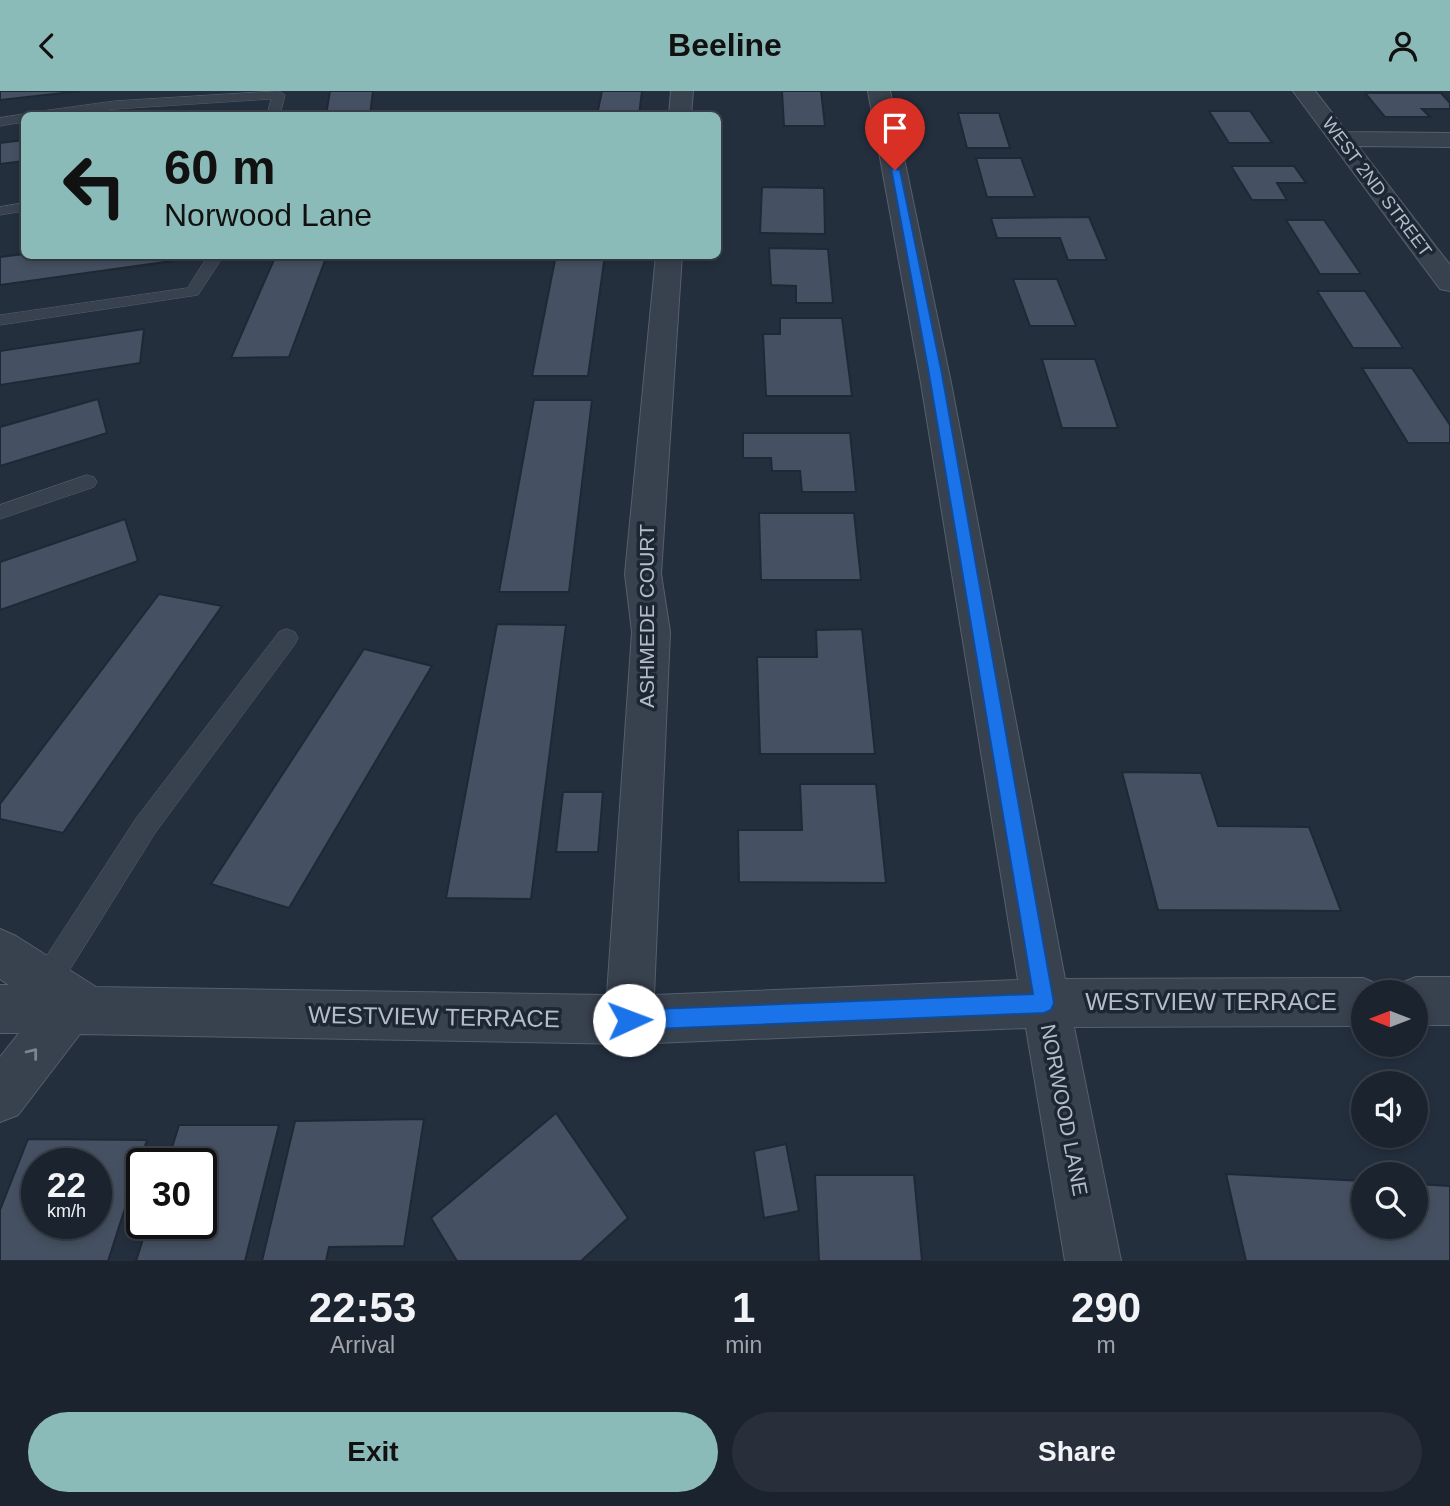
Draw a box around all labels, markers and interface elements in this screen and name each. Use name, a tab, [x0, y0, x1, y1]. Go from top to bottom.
icon: back	[28, 27, 66, 65]
text: Beeline	[668, 27, 782, 63]
icon: person	[1384, 27, 1422, 65]
pin	[865, 98, 925, 170]
icon: arrive	[876, 109, 914, 147]
street label: WEST 2ND STREET	[1318, 114, 1436, 260]
icon: left	[49, 140, 140, 231]
text: 60 m	[164, 140, 276, 194]
text: Norwood Lane	[164, 197, 372, 233]
street label: ASHMEDE COURT	[635, 524, 658, 708]
north arrow	[1351, 980, 1428, 1057]
map controls	[1351, 980, 1428, 1239]
position arrow	[592, 983, 666, 1057]
street label: WESTVIEW TERRACE	[1085, 988, 1337, 1015]
street label: WESTVIEW TERRACE	[308, 1001, 560, 1032]
street label: NORWOOD LANE	[1037, 1022, 1092, 1198]
one-way arrow	[25, 1049, 38, 1061]
button: sound	[1351, 1071, 1428, 1148]
speed limit sign: 30	[126, 1148, 217, 1239]
button: search	[1351, 1162, 1428, 1239]
text: 22	[47, 1165, 86, 1204]
text: km/h	[47, 1201, 86, 1221]
text: 22:53	[309, 1284, 416, 1331]
text: 1	[732, 1284, 755, 1331]
text: 290	[1071, 1284, 1141, 1331]
text: Arrival	[330, 1332, 395, 1358]
text: min	[725, 1332, 762, 1358]
text: m	[1097, 1332, 1116, 1358]
button: Exit	[28, 1412, 718, 1492]
button: Share	[732, 1412, 1422, 1492]

